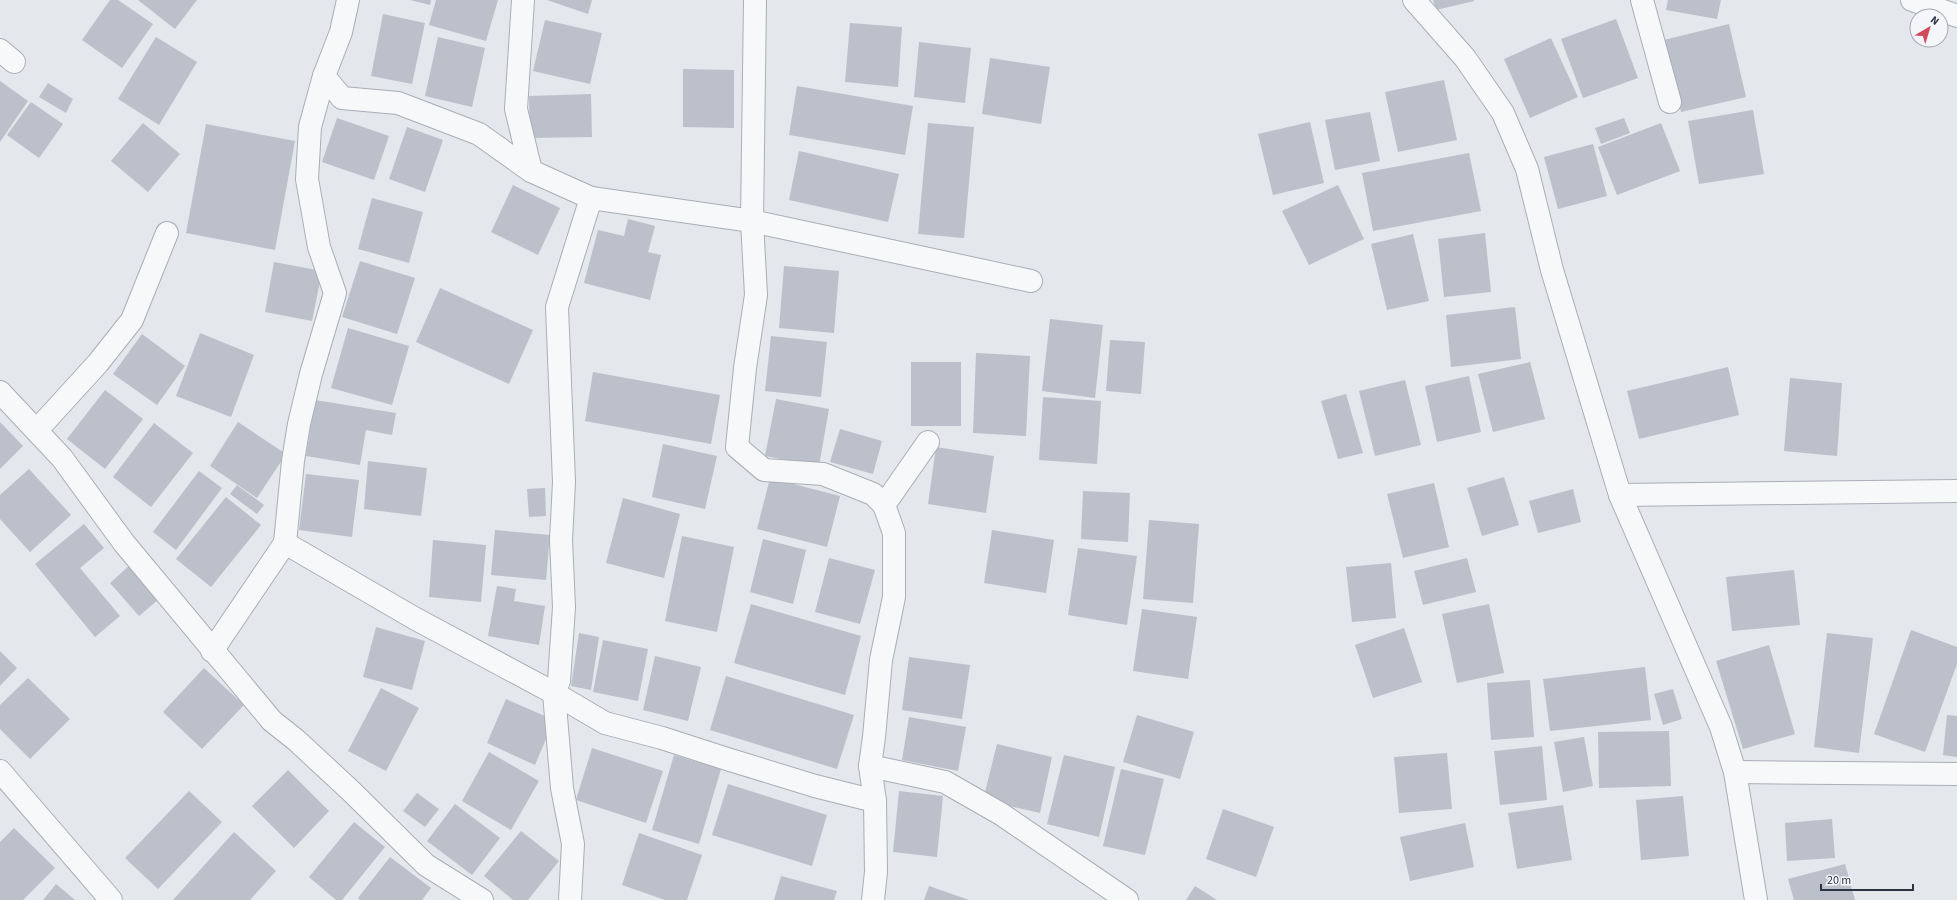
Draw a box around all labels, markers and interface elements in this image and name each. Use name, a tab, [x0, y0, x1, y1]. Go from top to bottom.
north arrow	[1909, 8, 1949, 48]
text: N	[1927, 12, 1942, 29]
scale bar	[1821, 866, 1913, 892]
text: 20 m	[1827, 872, 1851, 889]

